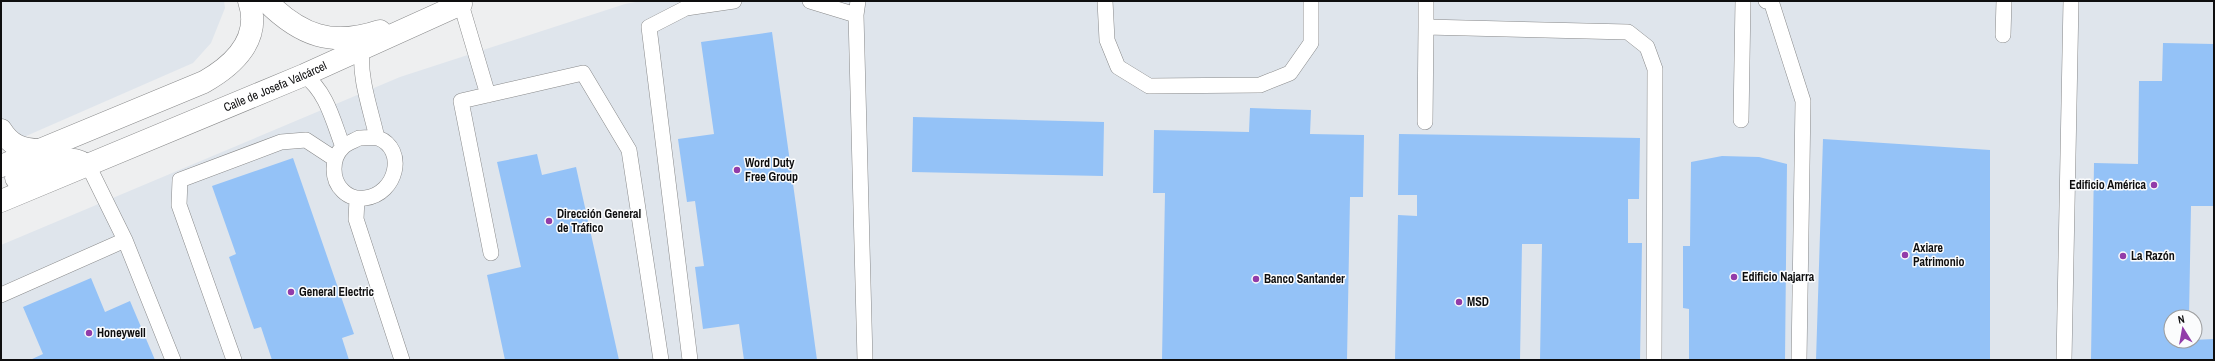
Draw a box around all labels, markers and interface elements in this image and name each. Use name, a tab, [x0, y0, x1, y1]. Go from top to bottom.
street label: Calle de Josefa Valcárcel	[221, 58, 329, 116]
place label: Word Duty Free Group	[745, 155, 798, 185]
marker: Word Duty Free Group	[732, 165, 742, 175]
place label: Edificio América	[2069, 177, 2147, 193]
marker: Edificio América	[2149, 180, 2159, 190]
place label: Dirección General de Tráfico	[557, 206, 641, 236]
marker: Dirección General de Tráfico	[544, 216, 554, 226]
place label: Axiare Patrimonio	[1913, 240, 1964, 270]
place label: La Razón	[2131, 248, 2175, 264]
marker: Axiare Patrimonio	[1900, 250, 1910, 260]
marker: La Razón	[2118, 251, 2128, 261]
place label: Edificio Najarra	[1742, 269, 1815, 285]
place label: Banco Santander	[1264, 271, 1345, 287]
marker: Edificio Najarra	[1729, 272, 1739, 282]
marker: Banco Santander	[1251, 274, 1261, 284]
place label: General Electric	[299, 284, 374, 300]
marker: General Electric	[286, 287, 296, 297]
place label: MSD	[1467, 294, 1489, 310]
marker: MSD	[1454, 297, 1464, 307]
north arrow	[2163, 309, 2203, 349]
text: N	[2177, 312, 2186, 327]
place label: Honeywell	[97, 325, 146, 341]
marker: Honeywell	[84, 328, 94, 338]

